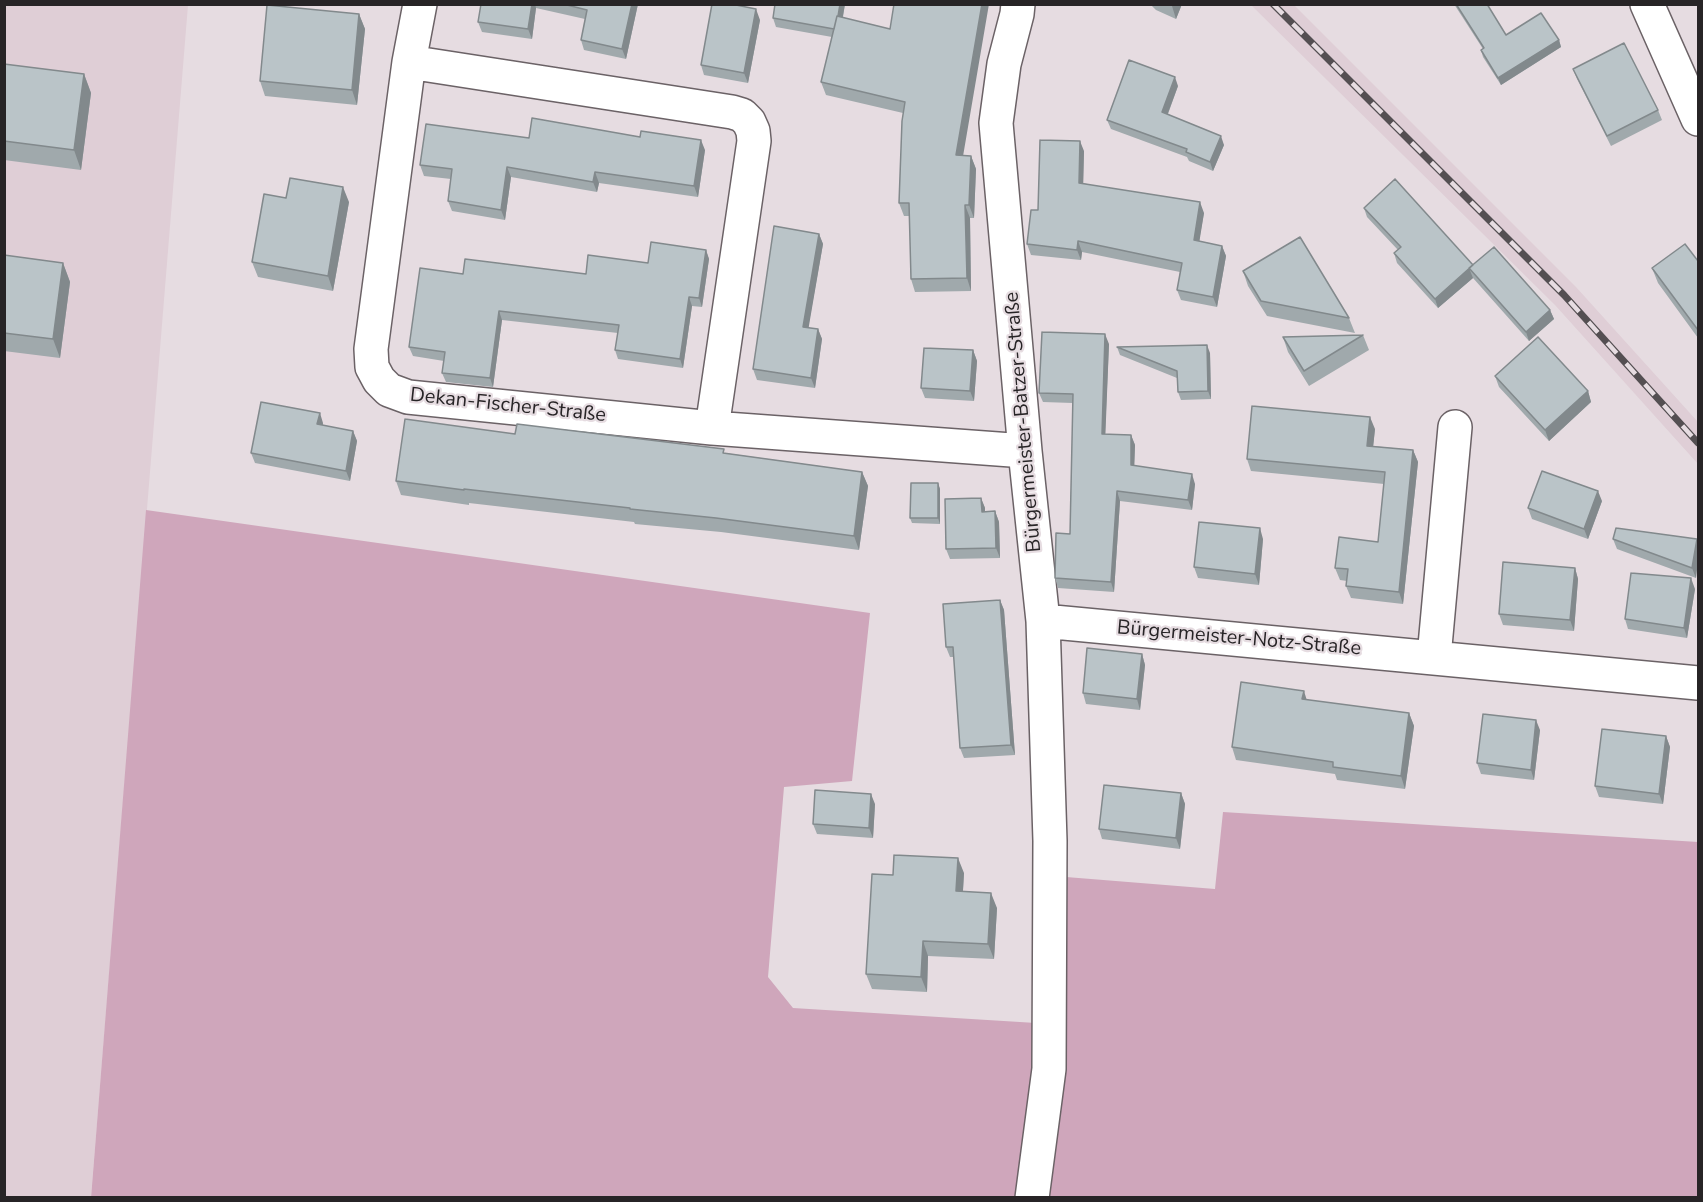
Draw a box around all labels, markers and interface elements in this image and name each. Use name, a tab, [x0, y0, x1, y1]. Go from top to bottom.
street label: Bürgermeister-Batzer-Straße	[1001, 291, 1047, 553]
street label: Dekan-Fischer-Straße	[409, 384, 607, 428]
street label: Bürgermeister-Notz-Straße	[1116, 616, 1362, 662]

